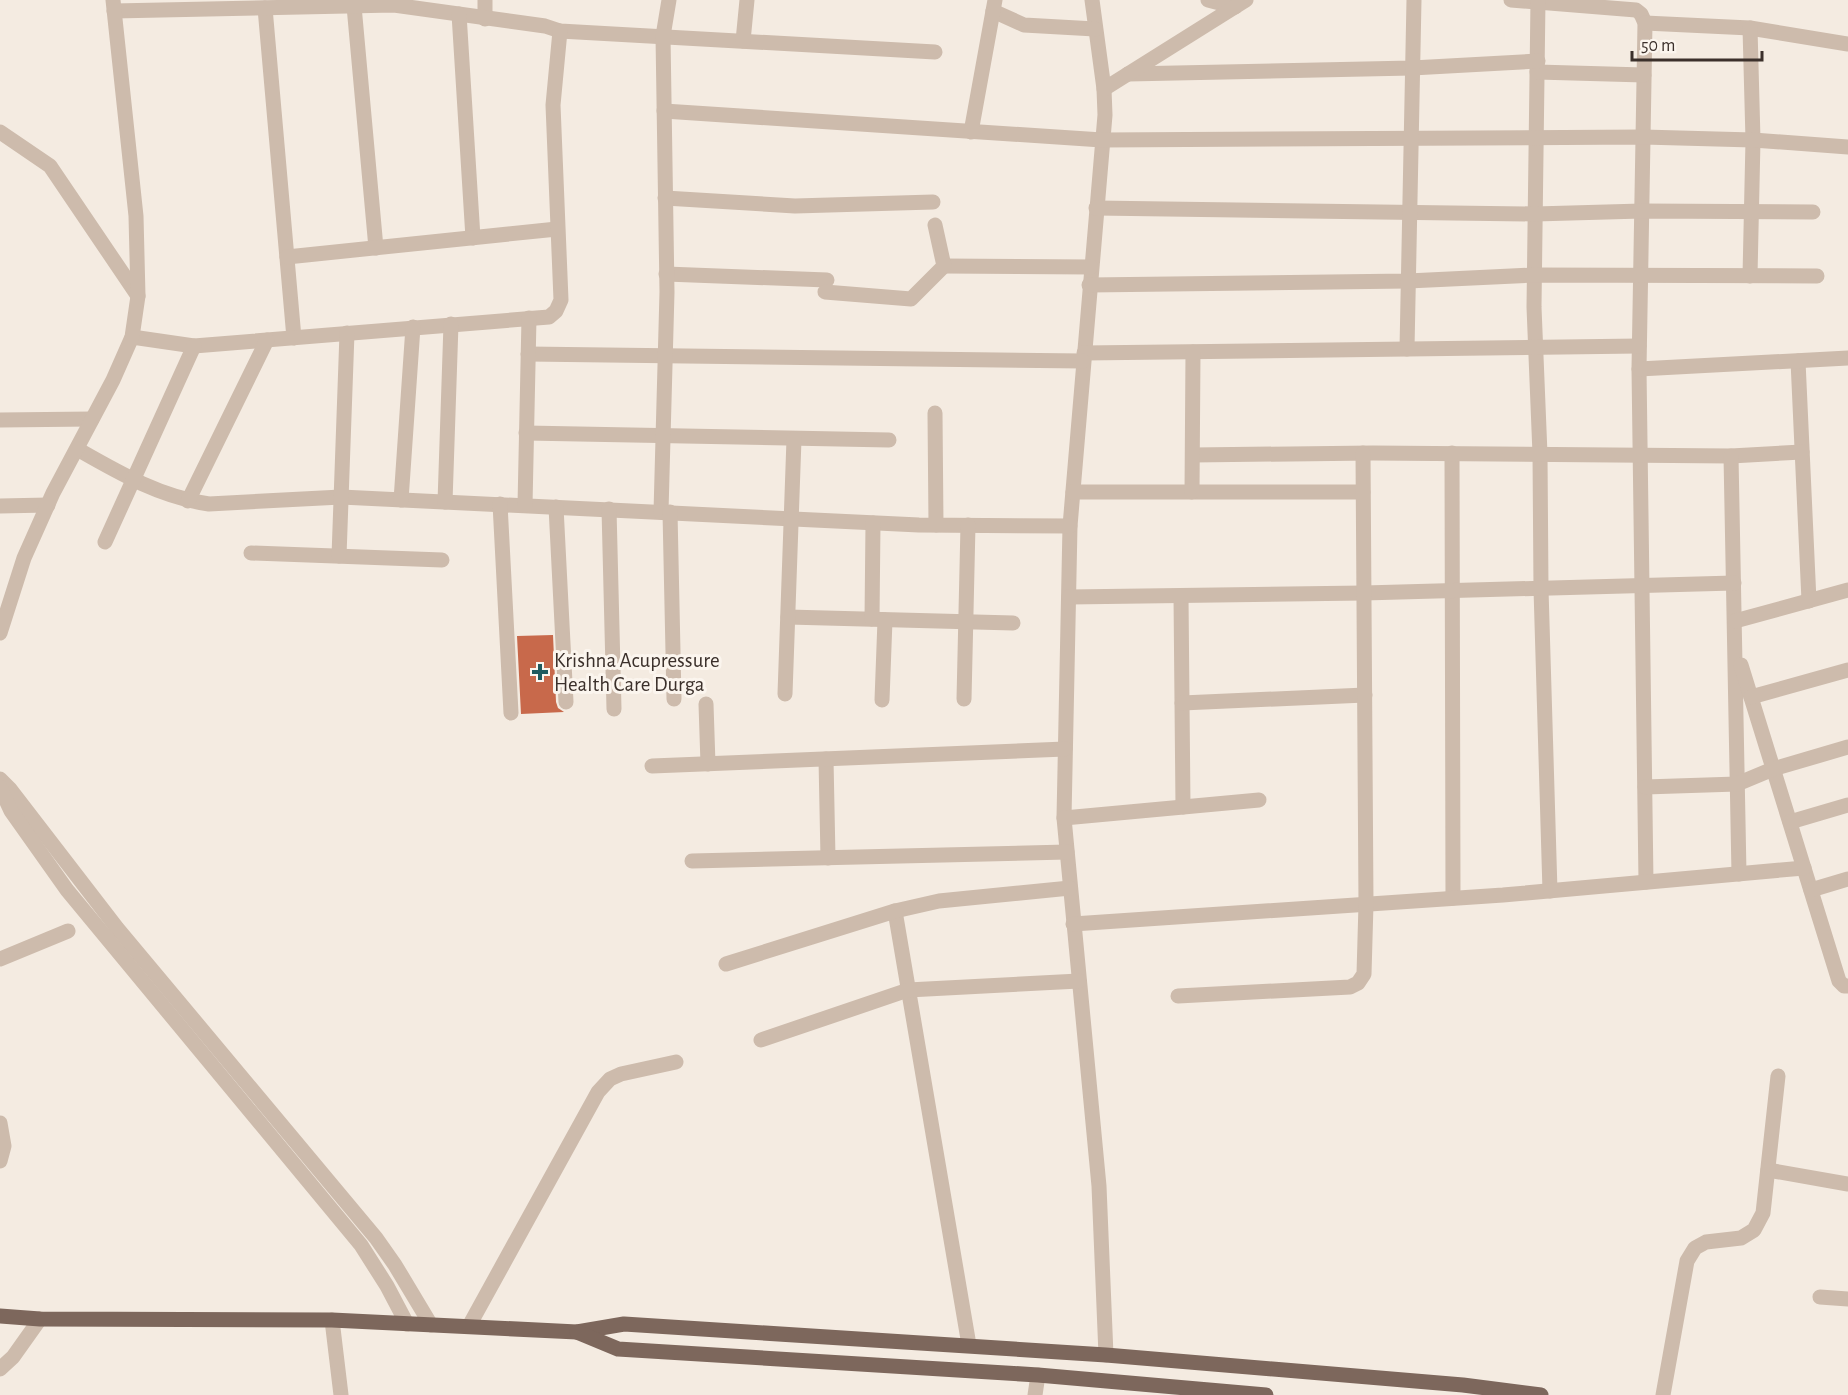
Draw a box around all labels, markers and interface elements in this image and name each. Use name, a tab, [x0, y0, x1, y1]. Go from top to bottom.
scale bar	[1632, 24, 1762, 62]
text: 50 m	[1641, 37, 1675, 55]
place label: Krishna Acupressure Health Care Durga	[554, 650, 720, 695]
marker: Krishna Acupressure Health Care Durga	[531, 663, 549, 681]

